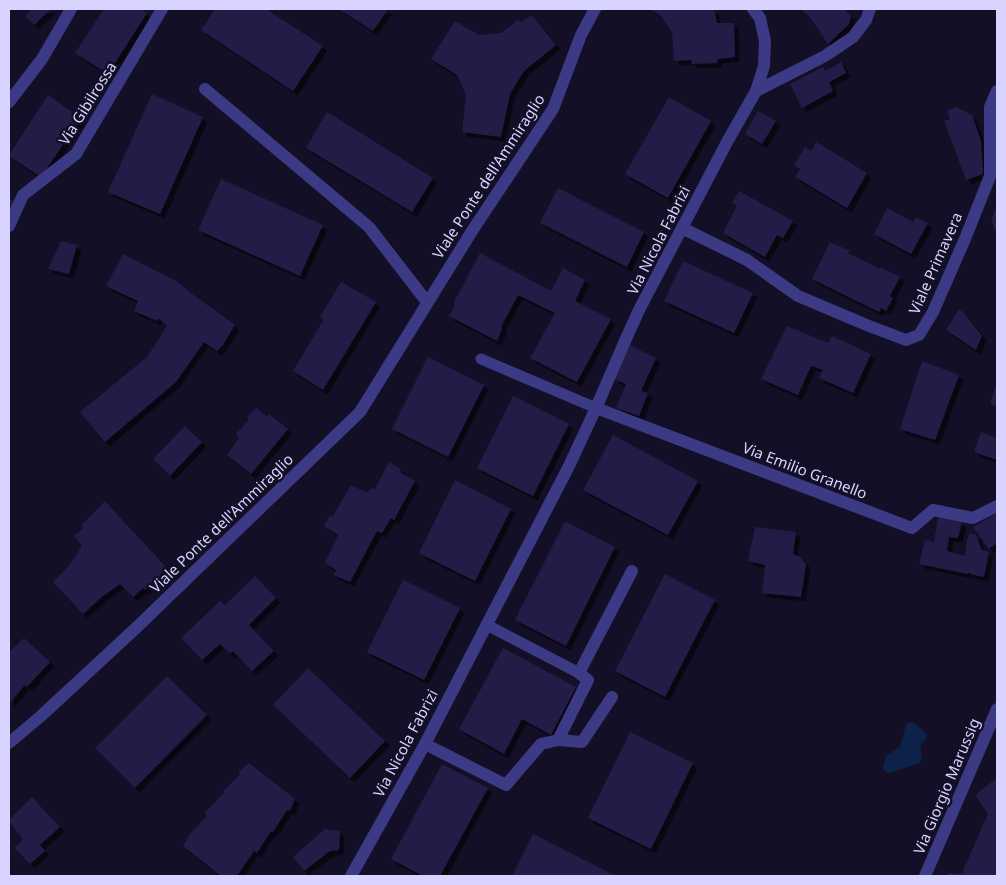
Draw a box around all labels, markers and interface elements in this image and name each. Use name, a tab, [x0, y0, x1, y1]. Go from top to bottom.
street label: Via Gibilrossa	[53, 58, 121, 148]
street label: Viale Ponte dell'Ammiraglio	[427, 90, 549, 262]
street label: Via Nicola Fabrizi	[622, 182, 694, 298]
street label: Viale Primavera	[904, 209, 966, 317]
street label: Via Emilio Granello	[740, 437, 870, 503]
street label: Viale Ponte dell'Ammiraglio	[145, 449, 297, 597]
street label: Via Nicola Fabrizi	[368, 686, 442, 800]
street label: Via Giorgio Marussig	[908, 715, 984, 857]

